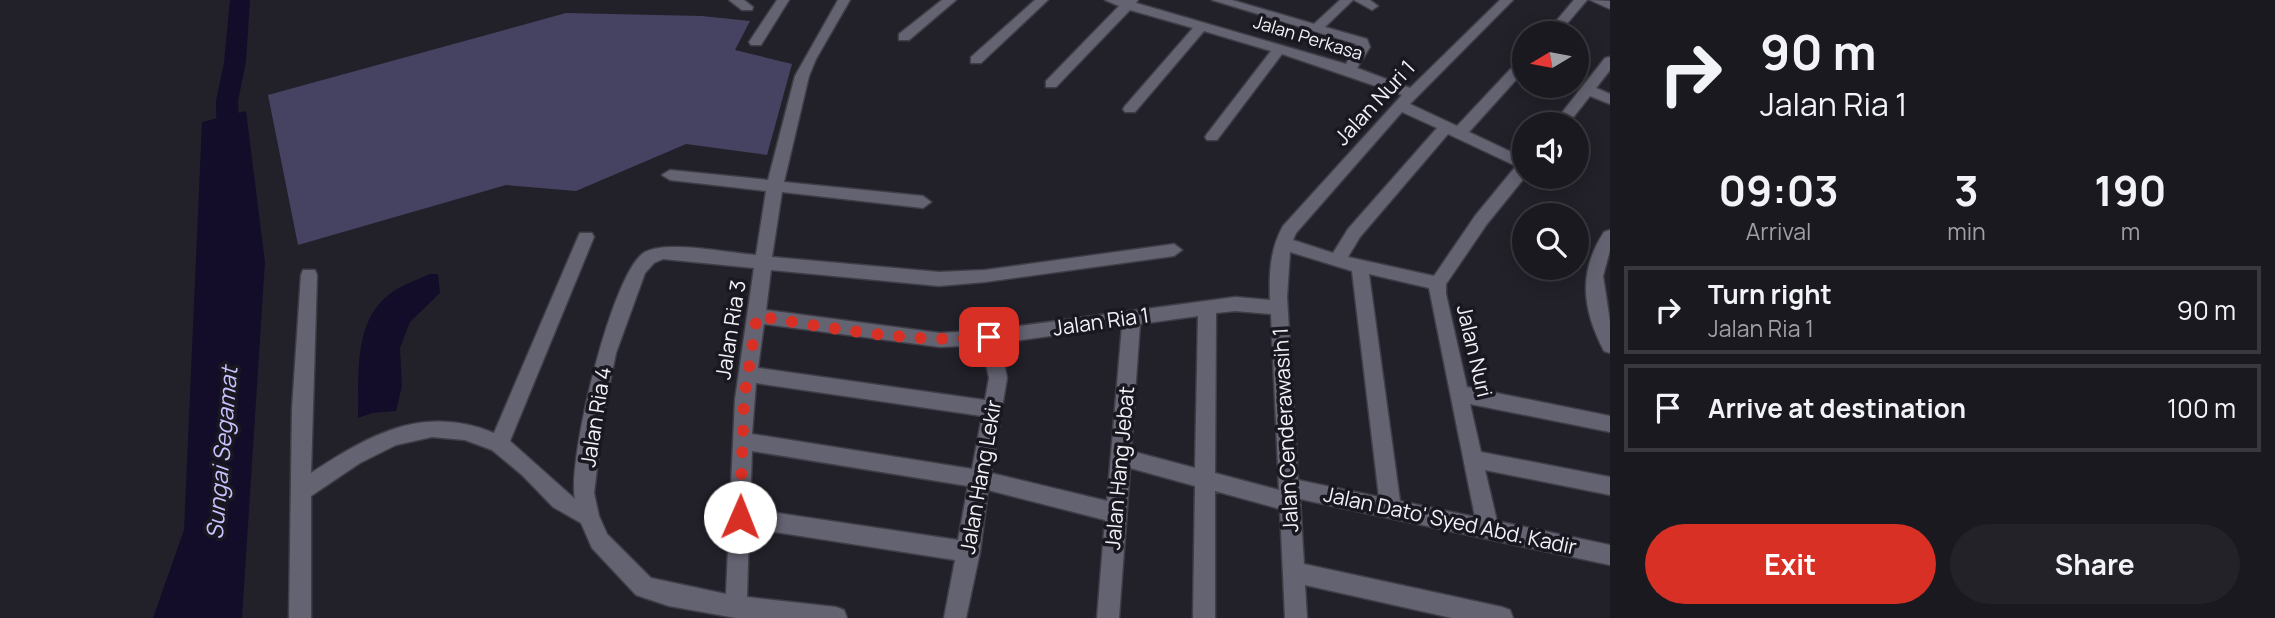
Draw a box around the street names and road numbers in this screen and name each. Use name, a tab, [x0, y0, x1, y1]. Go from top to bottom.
street label: Jalan Perkasa	[1251, 9, 1366, 65]
street label: Jalan Nuri 1	[1328, 54, 1421, 151]
street label: Jalan Ria 3	[708, 278, 752, 382]
street label: Jalan Ria 1	[1051, 300, 1151, 342]
street label: Jalan Nuri	[1451, 302, 1499, 400]
street label: Jalan Cenderawasih 1	[1266, 327, 1304, 533]
street label: Jalan Ria 4	[573, 365, 617, 469]
street label: Jalan Hang Jebat	[1098, 385, 1140, 551]
street label: Jalan Hang Lekir	[953, 397, 1007, 556]
street label: Jalan Dato' Syed Abd. Kadir	[1321, 480, 1580, 561]

